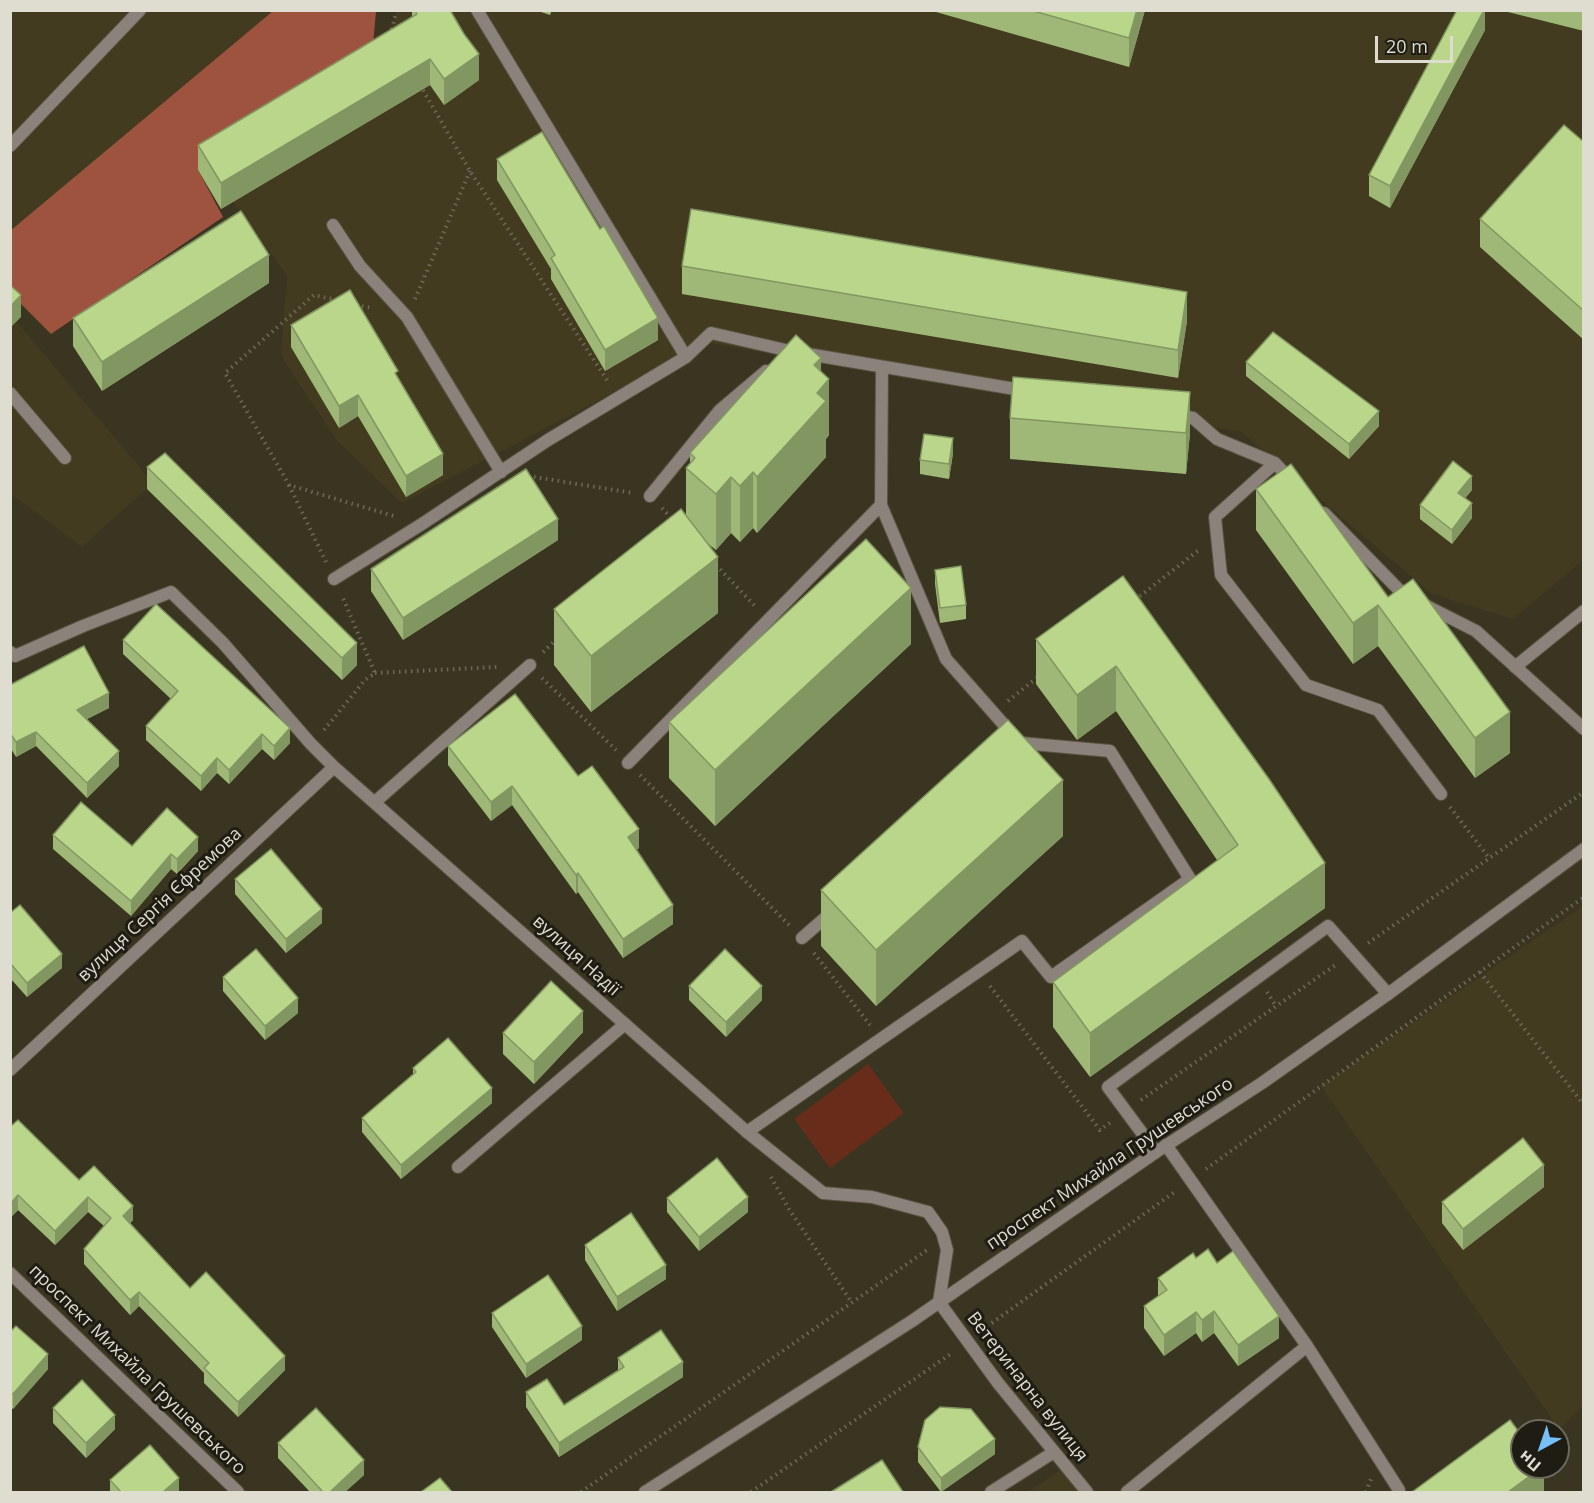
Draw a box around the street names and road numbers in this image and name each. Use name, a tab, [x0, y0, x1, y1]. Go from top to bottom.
street label: вулиця Сергія Єфремова	[74, 823, 246, 987]
street label: вулиця Надії	[528, 911, 624, 1001]
street label: проспект Михайла Грушевського	[983, 1073, 1237, 1255]
street label: проспект Михайла Грушевського	[24, 1261, 250, 1479]
street label: Ветеринарна вулиця	[962, 1308, 1092, 1466]

